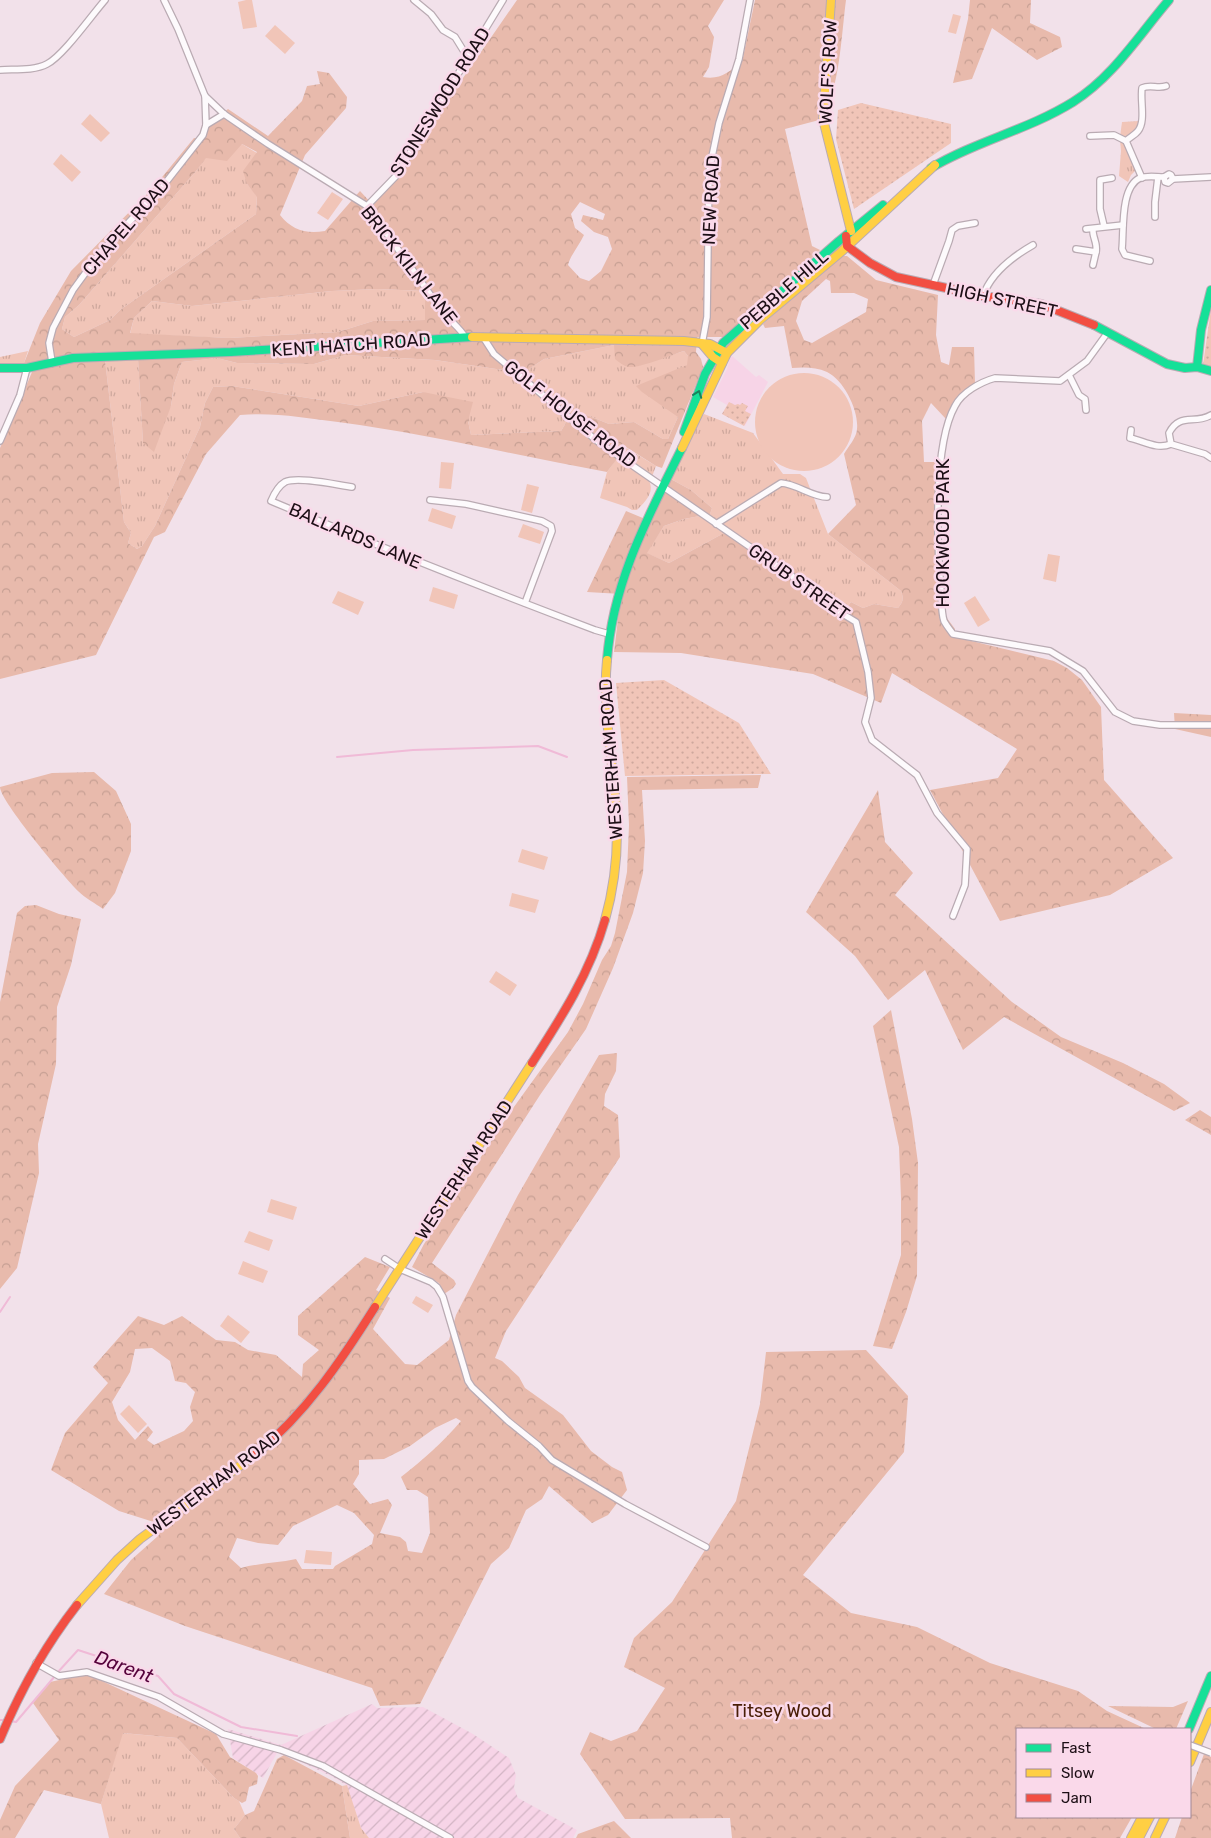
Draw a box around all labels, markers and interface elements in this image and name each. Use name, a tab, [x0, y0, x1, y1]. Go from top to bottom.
street label: WOLF'S ROW	[814, 19, 842, 125]
street label: STONESWOOD ROAD	[385, 23, 495, 181]
street label: NEW ROAD	[698, 154, 724, 246]
street label: CHAPEL ROAD	[78, 174, 174, 280]
street label: BRICK KILN LANE	[356, 201, 462, 329]
street label: PEBBLE HILL	[735, 246, 833, 334]
street label: HIGH STREET	[945, 278, 1059, 322]
street label: KENT HATCH ROAD	[271, 328, 431, 362]
street label: GOLF HOUSE ROAD	[500, 356, 640, 472]
one-way arrow	[692, 390, 702, 399]
street label: HOOKWOOD PARK	[932, 458, 954, 608]
street label: BALLARDS LANE	[285, 498, 425, 574]
street label: GRUB STREET	[744, 539, 854, 625]
street label: WESTERHAM ROAD	[594, 678, 628, 840]
street label: WESTERHAM ROAD	[411, 1096, 517, 1244]
street label: WESTERHAM ROAD	[143, 1426, 285, 1540]
water label: Darent	[91, 1645, 157, 1688]
park label: Titsey Wood	[732, 1700, 832, 1722]
legend	[1016, 1728, 1191, 1818]
text: Fast	[1061, 1739, 1091, 1757]
text: Slow	[1061, 1764, 1094, 1782]
text: Jam	[1061, 1789, 1092, 1807]

